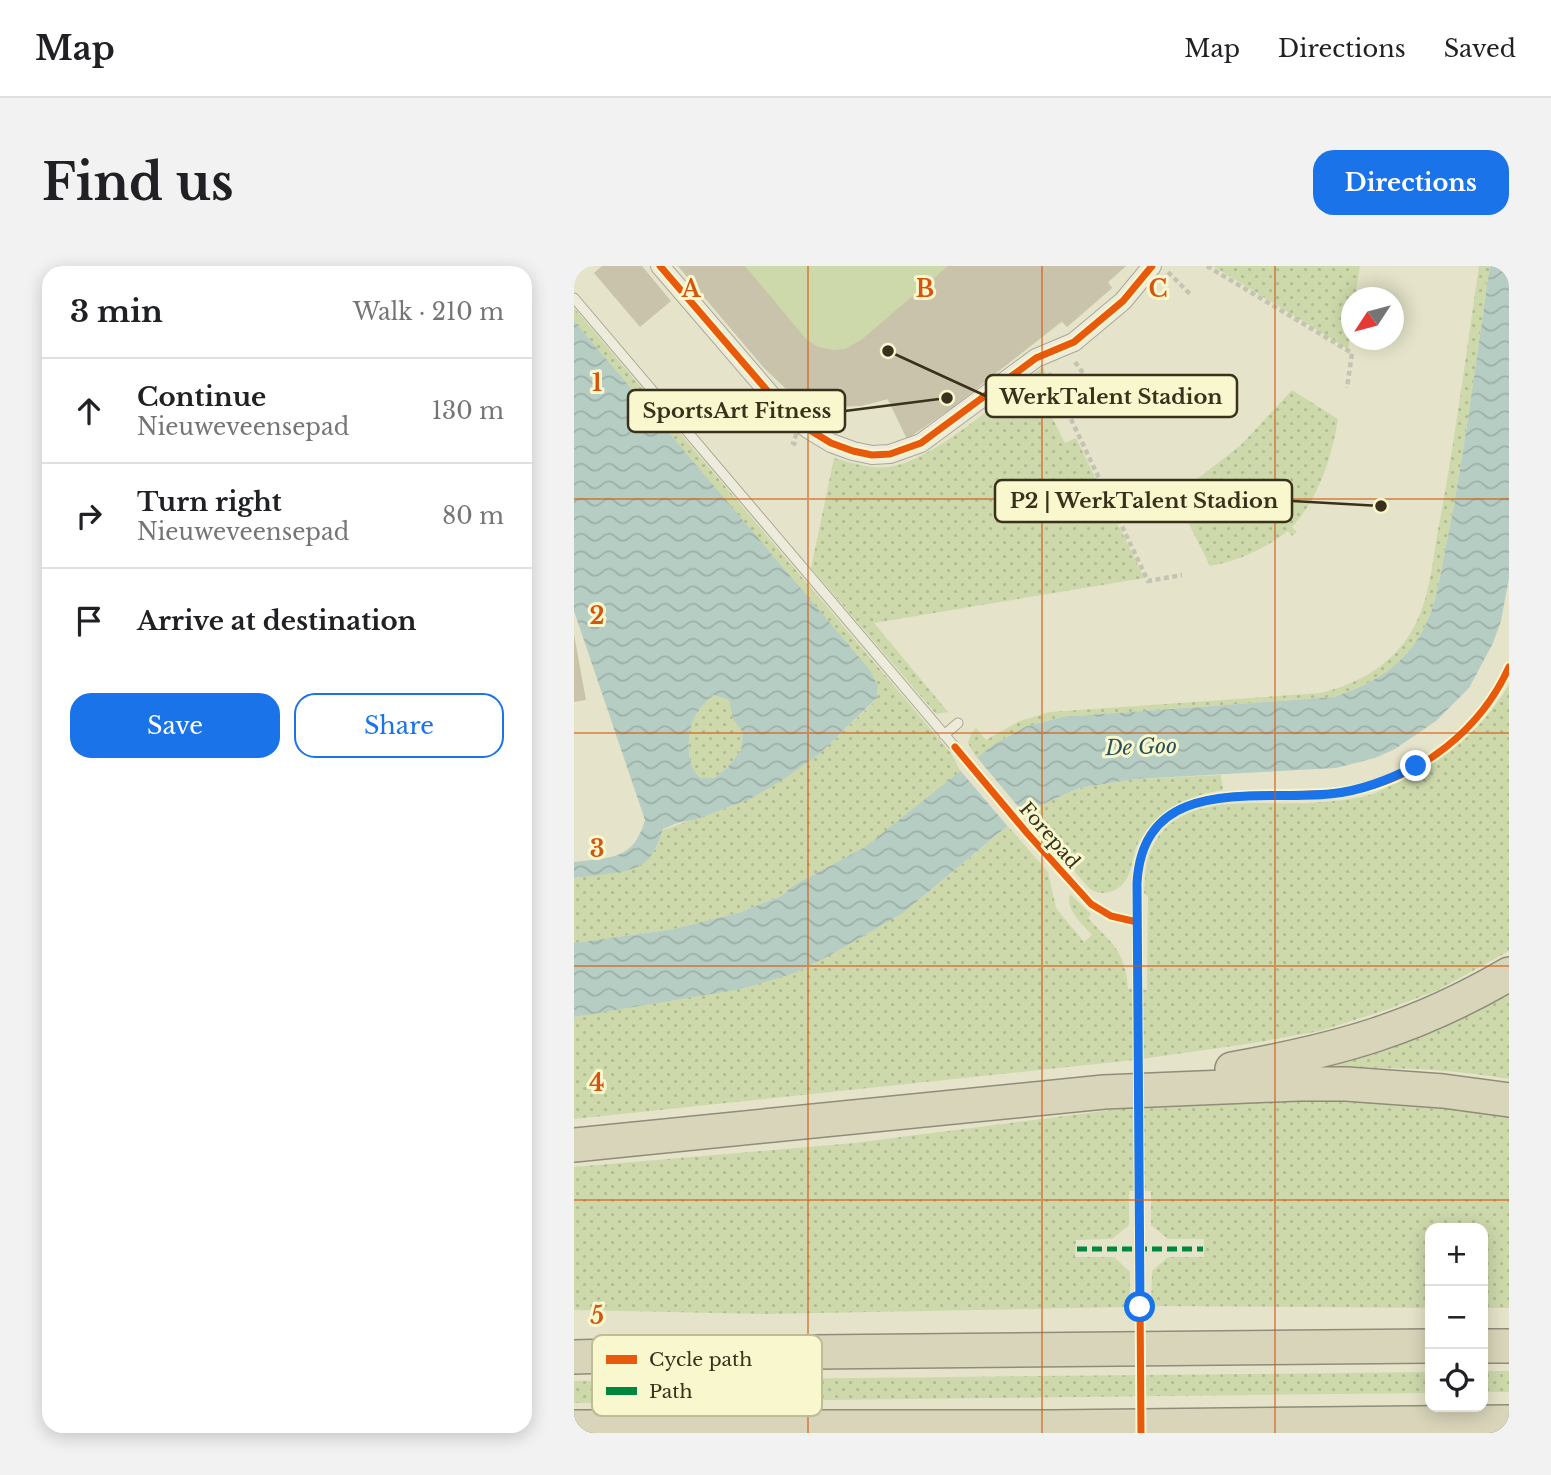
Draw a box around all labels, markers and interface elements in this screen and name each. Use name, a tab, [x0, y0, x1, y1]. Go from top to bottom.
text: Map	[35, 28, 115, 69]
text: Map	[1184, 34, 1240, 63]
text: Directions	[1278, 34, 1406, 63]
text: Saved	[1444, 34, 1516, 63]
button: Directions	[1313, 150, 1509, 215]
text: Find us	[42, 152, 234, 213]
text: A	[681, 275, 702, 303]
text: B	[916, 275, 934, 303]
text: C	[1149, 275, 1167, 303]
north arrow	[1341, 287, 1404, 350]
text: 3 min	[70, 293, 163, 330]
text: Walk · 210 m	[353, 298, 504, 326]
text: 1	[592, 369, 602, 397]
callout: WerkTalent Stadion	[986, 375, 1237, 417]
text: Continue	[137, 381, 266, 413]
text: WerkTalent Stadion	[998, 384, 1223, 410]
callout: SportsArt Fitness	[628, 390, 845, 432]
icon: ahead	[70, 392, 108, 430]
text: 130 m	[432, 397, 504, 425]
text: SportsArt Fitness	[643, 398, 832, 424]
text: Nieuweveensepad	[137, 413, 349, 441]
callout: P2 | WerkTalent Stadion	[995, 480, 1292, 522]
text: Turn right	[137, 486, 282, 518]
text: P2 | WerkTalent Stadion	[1010, 488, 1278, 514]
icon: right	[70, 497, 108, 535]
text: 80 m	[442, 502, 504, 530]
text: Nieuweveensepad	[137, 518, 349, 546]
icon: arrive	[70, 602, 108, 640]
text: 2	[590, 602, 604, 630]
text: Arrive at destination	[137, 605, 417, 637]
button: Save	[70, 693, 280, 758]
button: Share	[294, 693, 504, 758]
water label: De Goo	[1104, 733, 1177, 761]
route end	[1400, 750, 1431, 781]
street label: Forepad	[1015, 797, 1085, 873]
text: 3	[590, 835, 604, 863]
text: 4	[589, 1069, 605, 1097]
map controls	[1425, 1223, 1488, 1412]
button: +	[1425, 1223, 1488, 1286]
button: −	[1425, 1286, 1488, 1349]
route start	[1124, 1291, 1155, 1322]
text: 5	[590, 1302, 604, 1330]
legend	[592, 1335, 822, 1416]
text: Cycle path	[649, 1348, 752, 1371]
button: locate	[1425, 1349, 1488, 1412]
text: Path	[649, 1380, 693, 1403]

